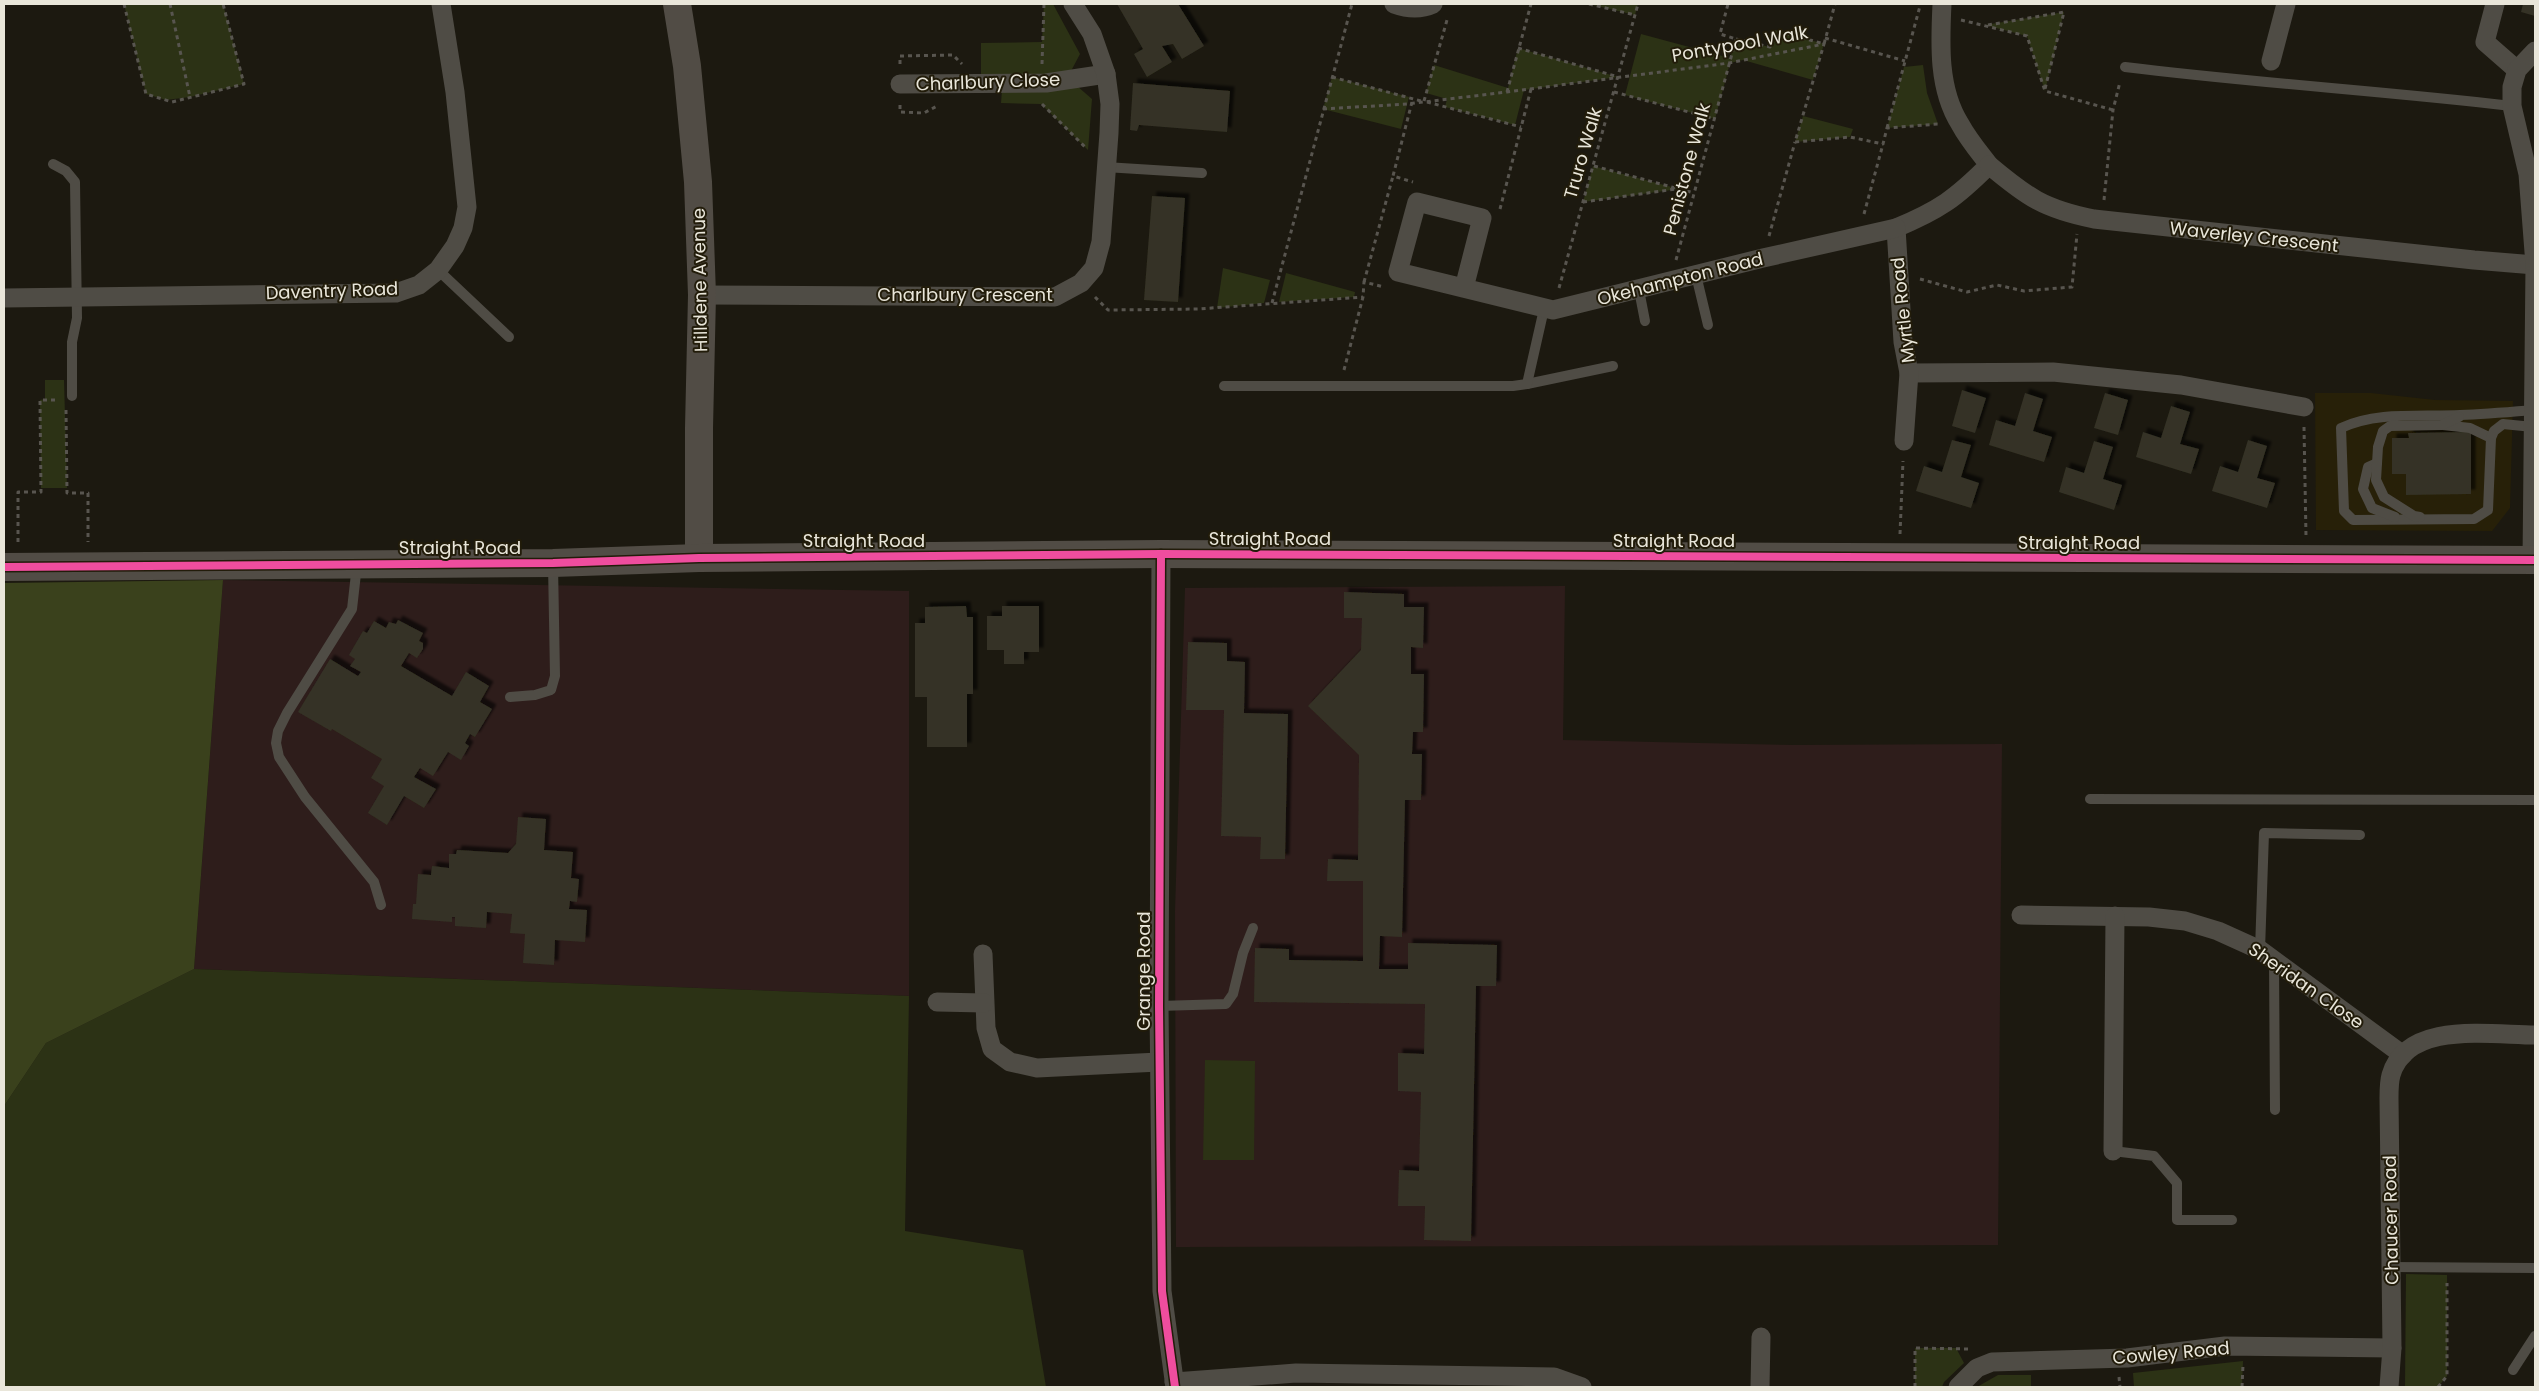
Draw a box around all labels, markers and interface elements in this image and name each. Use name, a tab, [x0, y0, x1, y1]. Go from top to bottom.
street label: Pontypool Walk	[1670, 19, 1811, 68]
street label: Charlbury Close	[915, 66, 1061, 97]
street label: Penistone Walk	[1657, 99, 1716, 238]
street label: Truro Walk	[1557, 103, 1608, 202]
street label: Hilldene Avenue	[686, 208, 713, 352]
street label: Waverley Crescent	[2168, 215, 2340, 258]
street label: Okehampton Road	[1594, 246, 1765, 311]
street label: Myrtle Road	[1885, 256, 1920, 364]
street label: Daventry Road	[265, 276, 399, 305]
street label: Charlbury Crescent	[877, 282, 1053, 307]
street label: Straight Road	[1209, 526, 1331, 551]
street label: Straight Road	[803, 528, 925, 553]
street label: Straight Road	[1613, 528, 1735, 553]
street label: Straight Road	[2018, 530, 2140, 555]
street label: Straight Road	[399, 535, 521, 560]
street label: Grange Road	[1131, 911, 1156, 1031]
street label: Sheridan Close	[2244, 937, 2369, 1035]
street label: Chaucer Road	[2377, 1155, 2404, 1285]
street label: Cowley Road	[2111, 1335, 2231, 1370]

